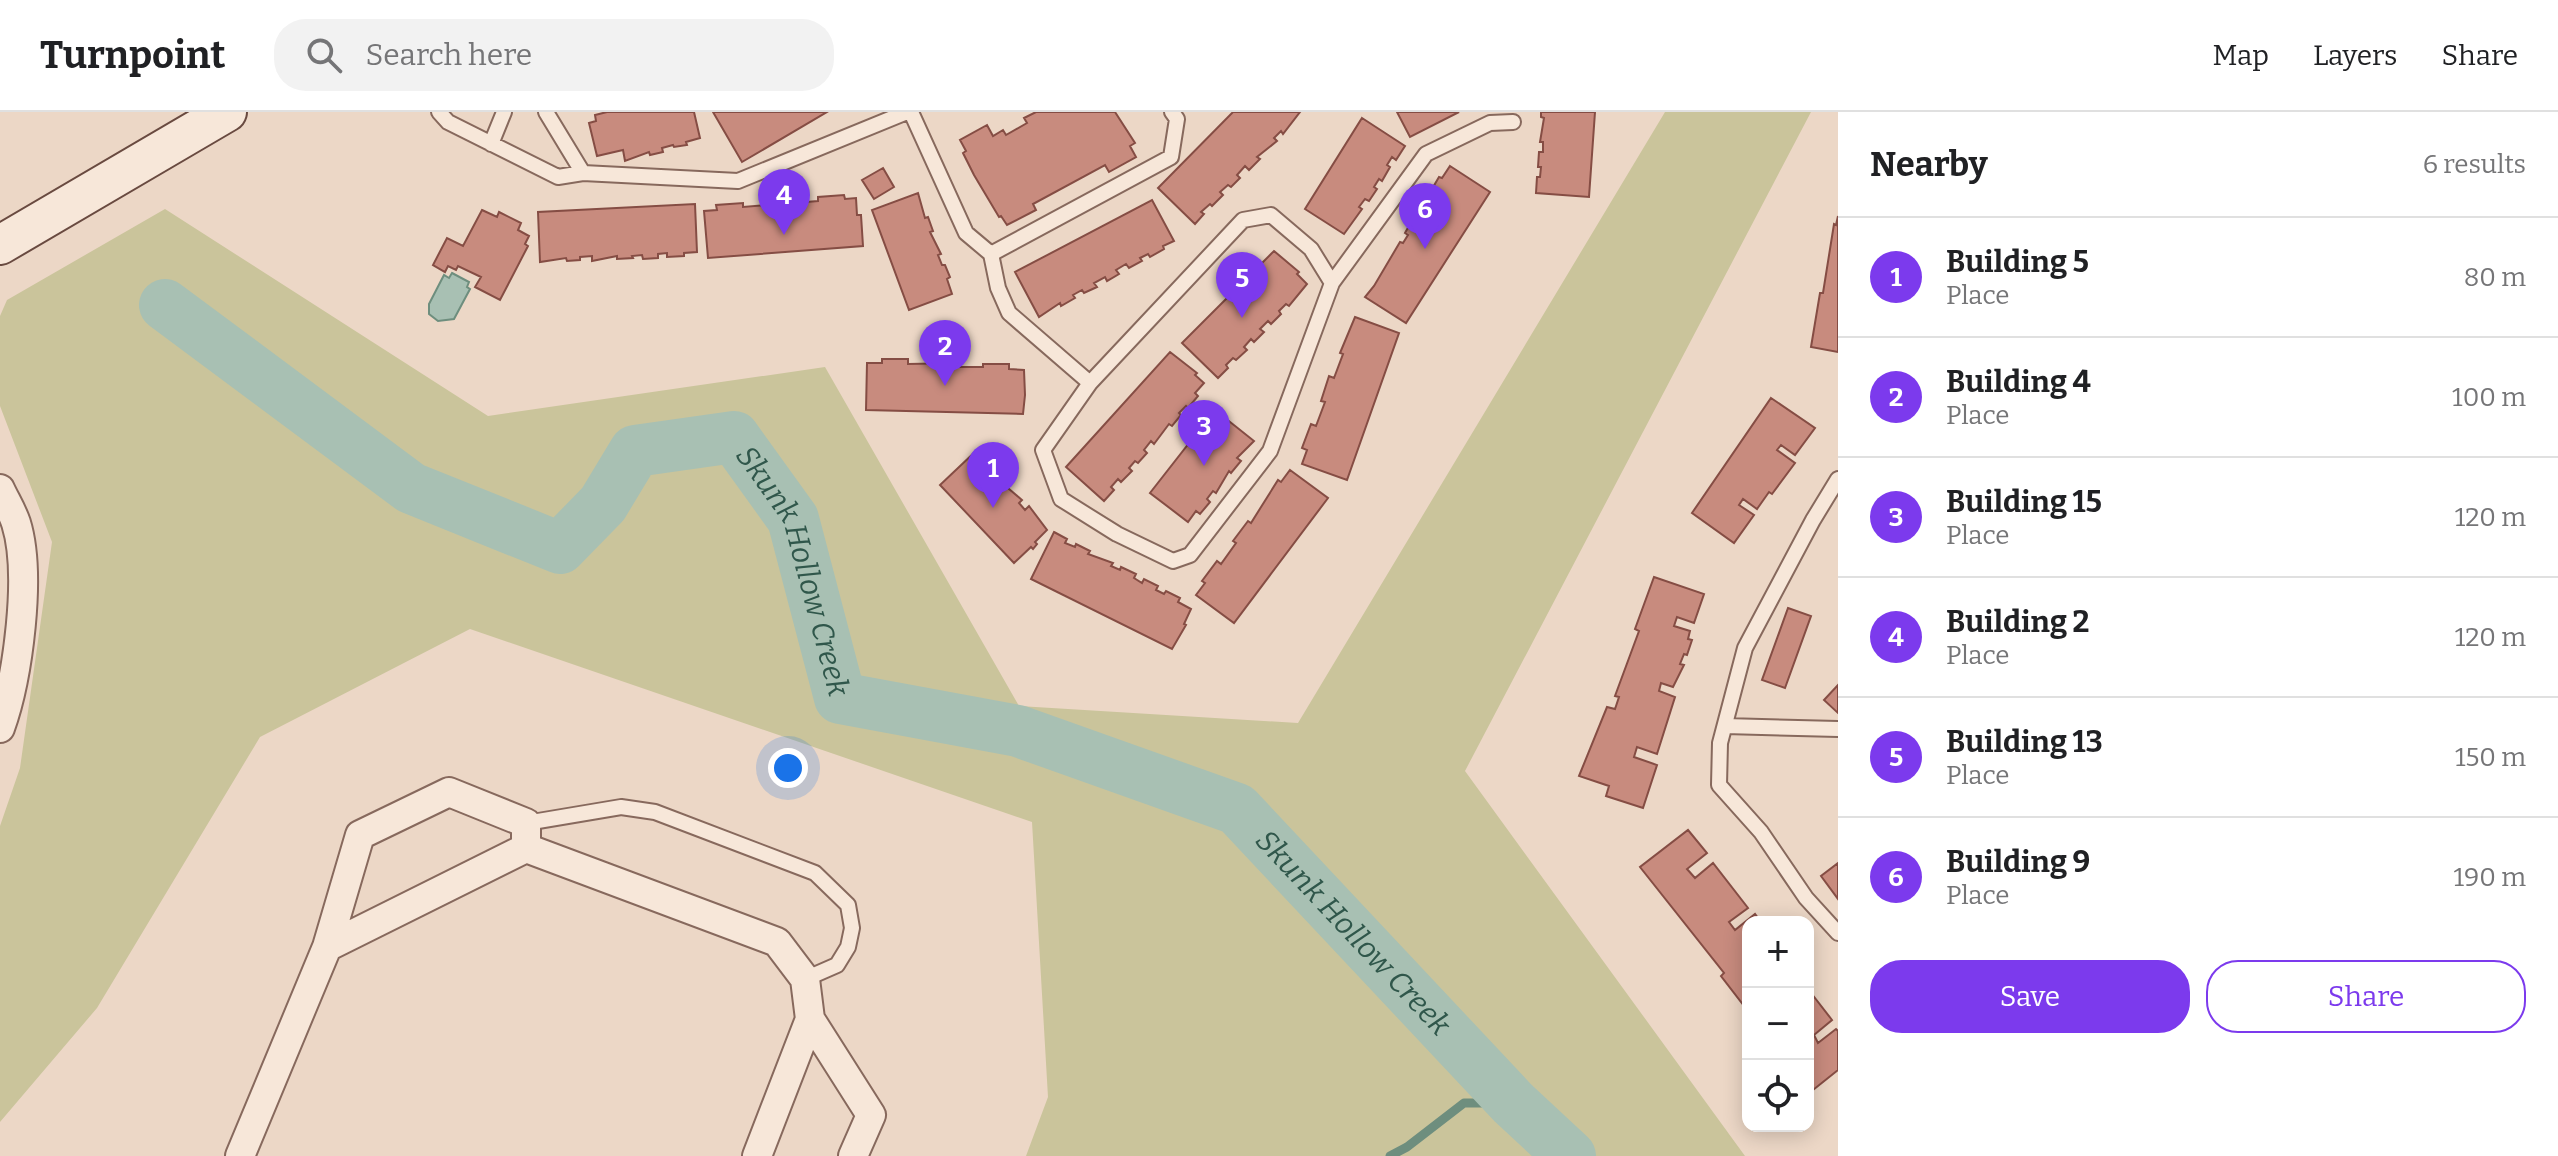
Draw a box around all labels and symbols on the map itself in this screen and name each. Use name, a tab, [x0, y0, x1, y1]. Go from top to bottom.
pin: 4	[758, 169, 810, 235]
pin: 6	[1399, 183, 1451, 249]
pin: 5	[1216, 252, 1268, 318]
pin: 2	[919, 320, 971, 386]
pin: 3	[1178, 400, 1230, 466]
water label: Skunk Hollow Creek	[728, 439, 857, 701]
pin: 1	[967, 442, 1019, 508]
your location	[768, 748, 808, 788]
water label: Skunk Hollow Creek	[1248, 823, 1459, 1043]

